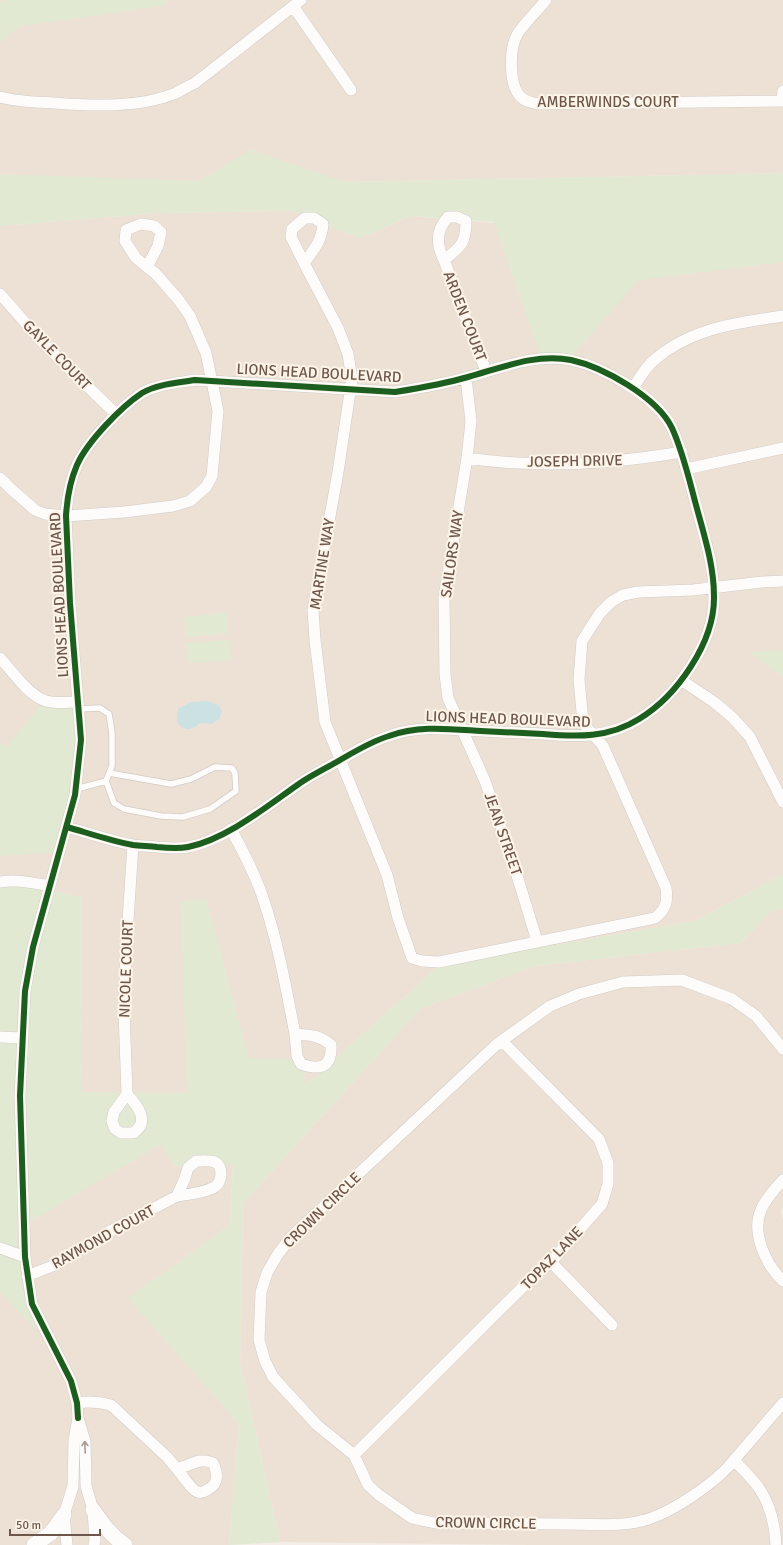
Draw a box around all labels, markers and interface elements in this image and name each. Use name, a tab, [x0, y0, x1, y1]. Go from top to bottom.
street label: AMBERWINDS COURT	[537, 93, 679, 111]
street label: ARDEN COURT	[440, 268, 491, 364]
street label: GAYLE COURT	[19, 316, 95, 394]
street label: LIONS HEAD BOULEVARD	[236, 360, 402, 386]
street label: JOSEPH DRIVE	[527, 451, 623, 471]
street label: SAILORS WAY	[437, 509, 467, 599]
street label: LIONS HEAD BOULEVARD	[46, 512, 72, 678]
street label: MARTINE WAY	[306, 517, 338, 611]
street label: LIONS HEAD BOULEVARD	[425, 707, 591, 731]
street label: JEAN STREET	[480, 790, 526, 878]
street label: NICOLE COURT	[115, 919, 137, 1018]
street label: CROWN CIRCLE	[279, 1168, 365, 1252]
street label: RAYMOND COURT	[48, 1201, 158, 1273]
street label: TOPAZ LANE	[517, 1223, 587, 1293]
one-way arrow	[81, 1441, 88, 1454]
scale bar	[10, 1511, 100, 1537]
street label: CROWN CIRCLE	[435, 1513, 537, 1533]
text: 50 m	[16, 1518, 41, 1533]

